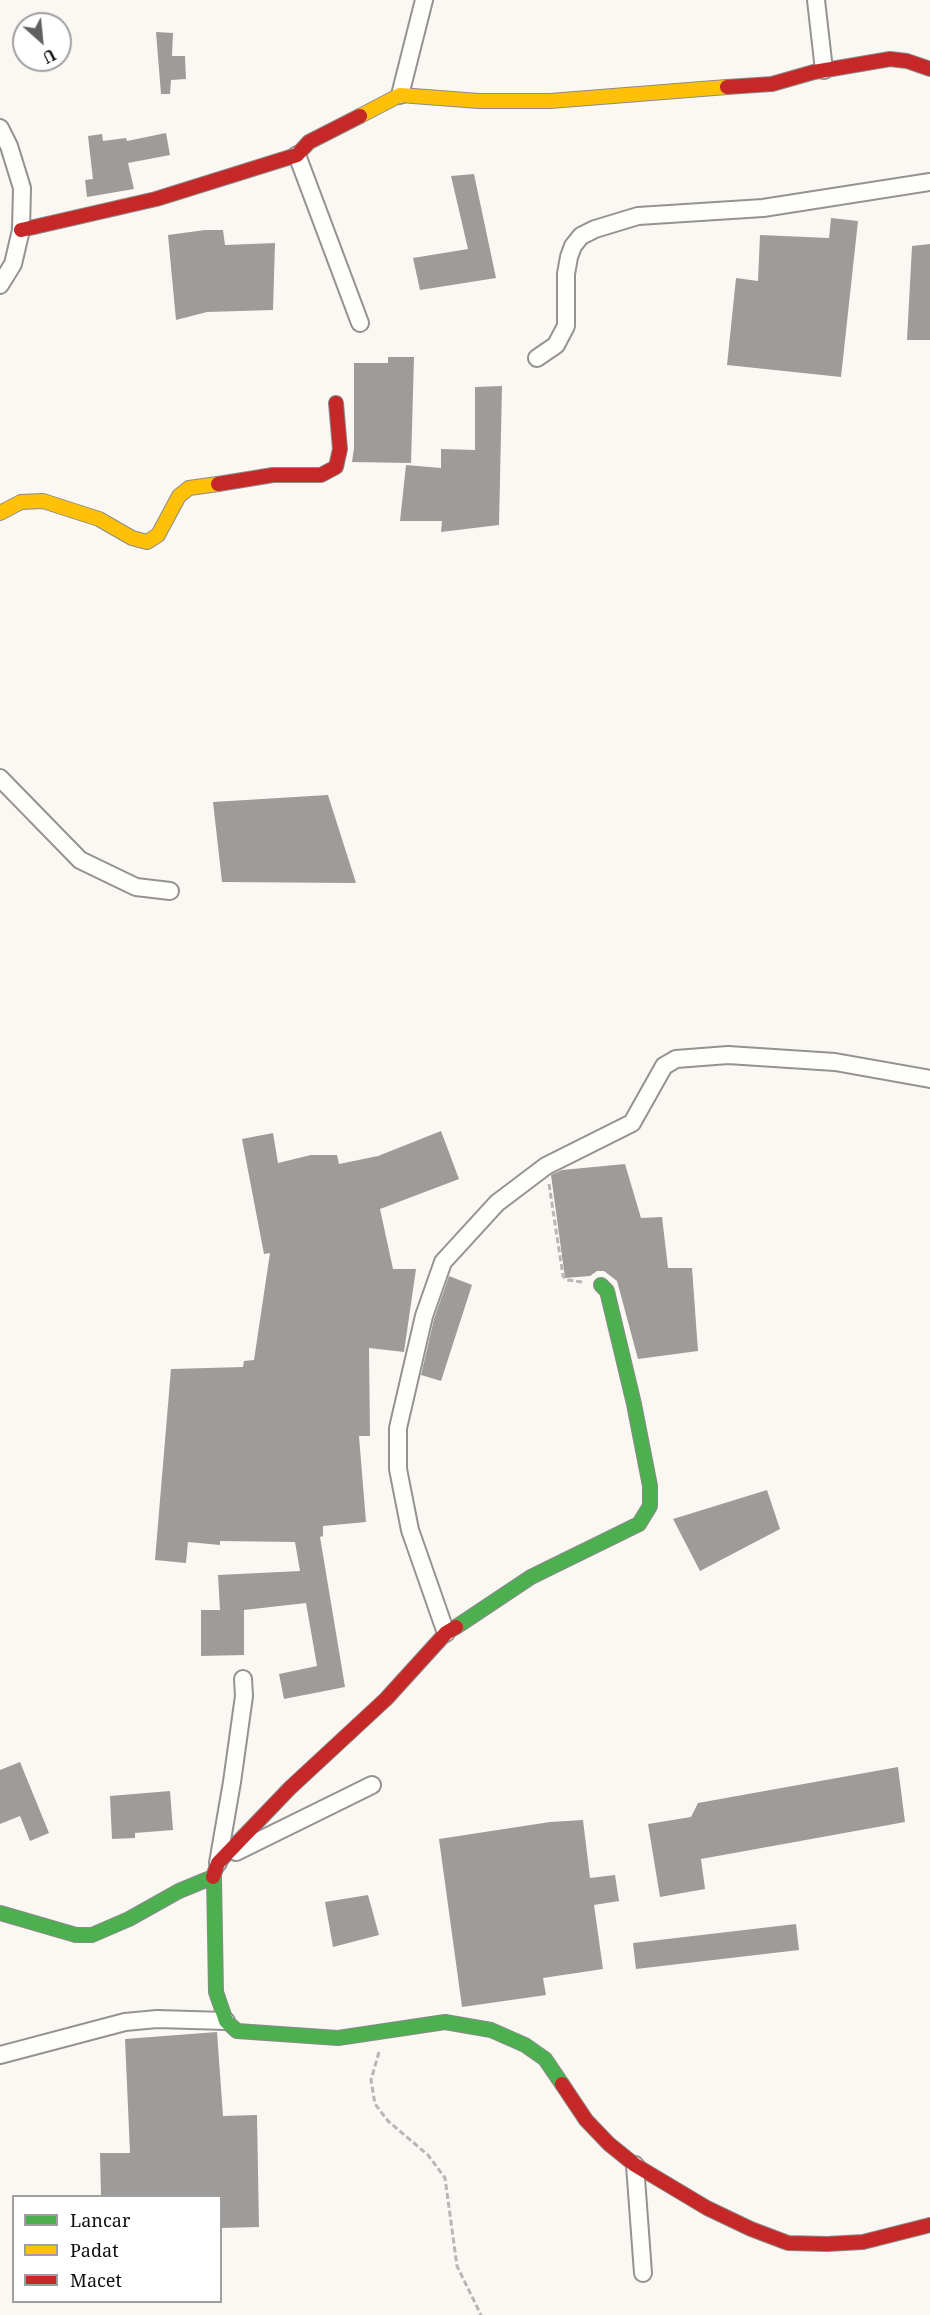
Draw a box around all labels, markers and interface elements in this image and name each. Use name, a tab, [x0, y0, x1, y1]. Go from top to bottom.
north arrow	[12, 12, 72, 72]
text: U	[39, 44, 60, 69]
legend	[12, 2195, 222, 2303]
text: Lancar	[70, 2208, 130, 2232]
text: Padat	[70, 2238, 119, 2262]
text: Macet	[70, 2268, 122, 2292]

